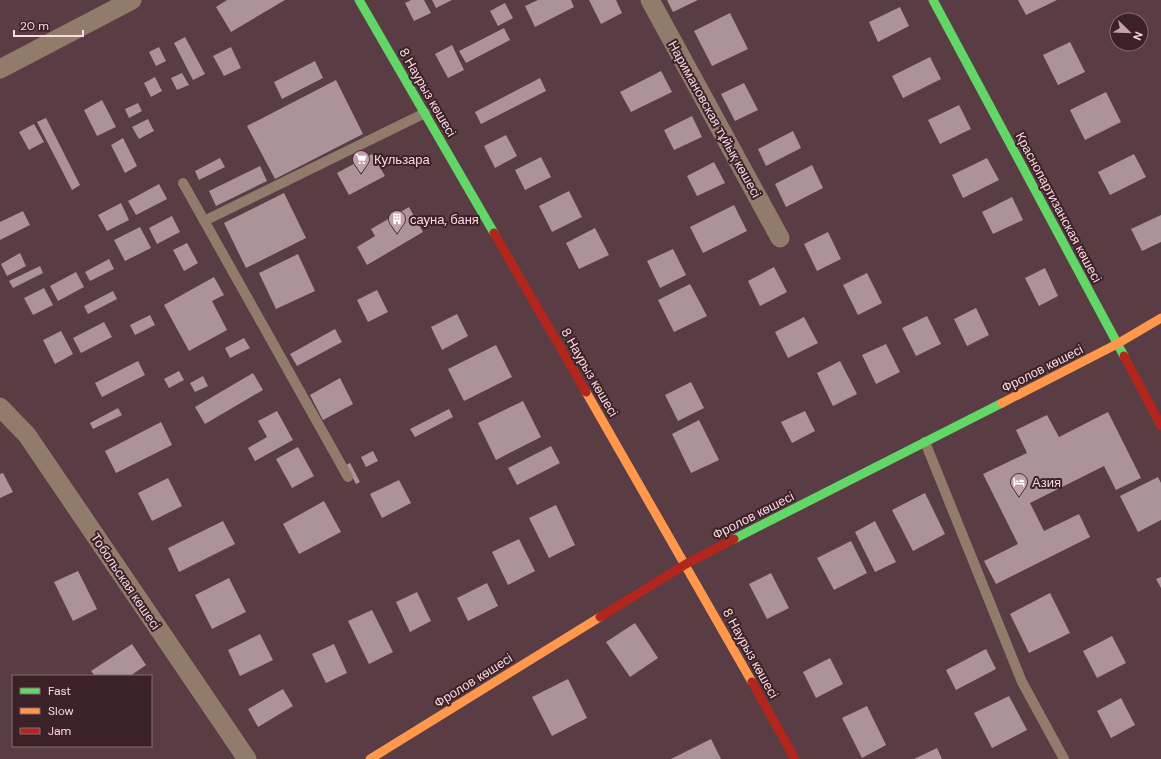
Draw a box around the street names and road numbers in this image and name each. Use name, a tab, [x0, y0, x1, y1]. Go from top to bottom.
street label: Наримановская тұйық көшесі	[664, 38, 765, 201]
street label: 8 Наурыз көшесі	[395, 45, 460, 140]
street label: Краснопартизанская көшесі	[1012, 129, 1106, 285]
street label: 8 Наурыз көшесі	[557, 325, 622, 420]
street label: Фролов көшесі	[999, 341, 1086, 396]
street label: Фролов көшесі	[710, 488, 797, 543]
street label: Тобольская көшесі	[87, 530, 164, 633]
street label: 8 Наурыз көшесі	[719, 605, 782, 701]
street label: Фролов көшесі	[431, 649, 516, 711]

